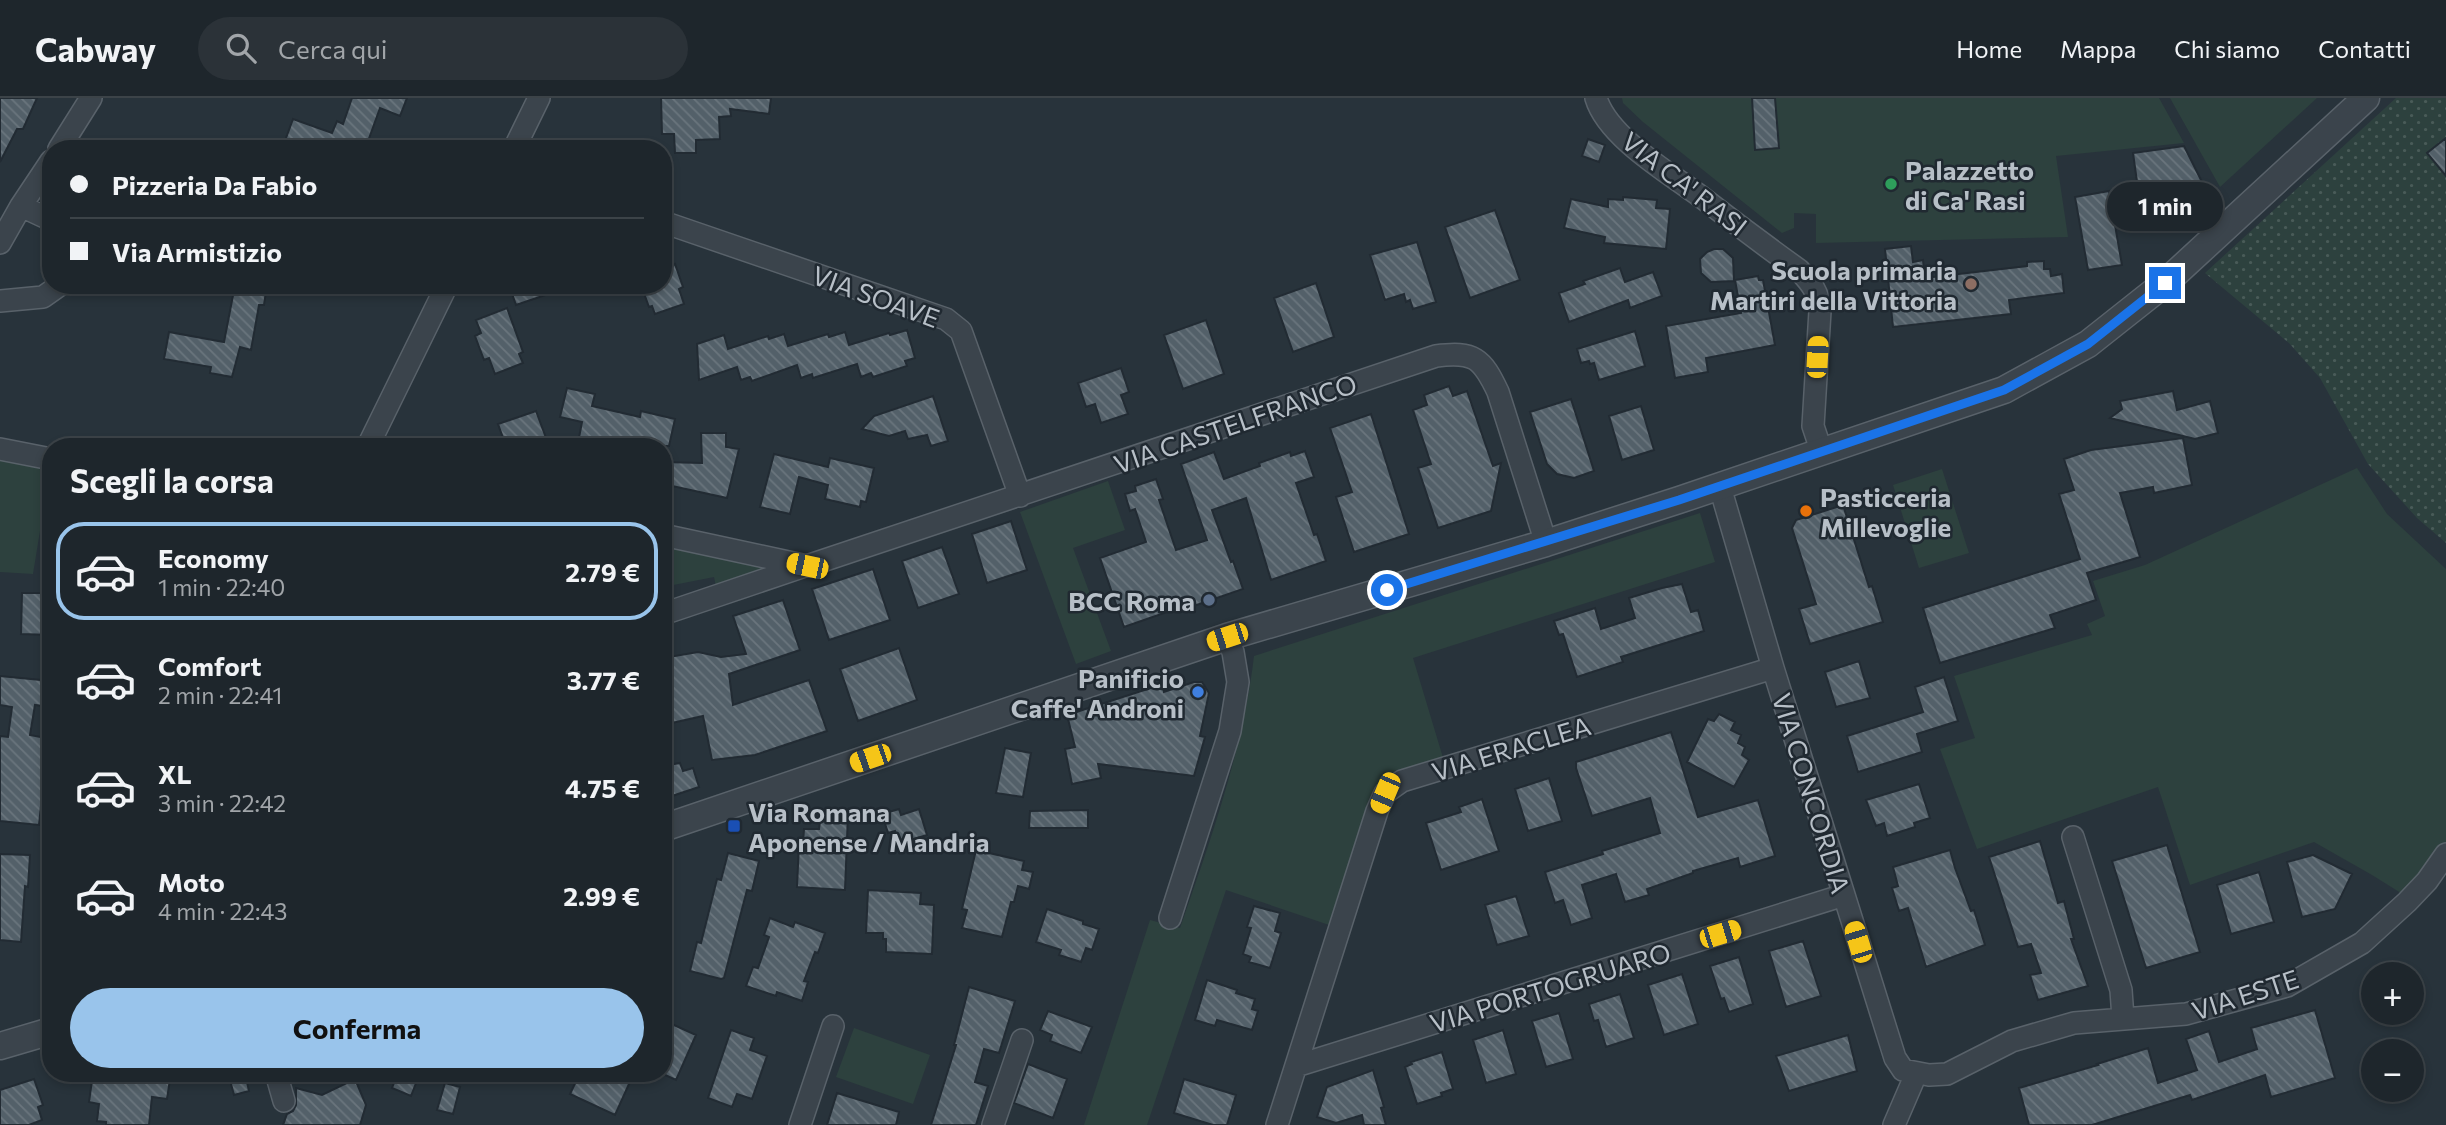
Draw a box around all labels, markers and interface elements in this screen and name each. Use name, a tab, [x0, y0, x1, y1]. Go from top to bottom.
search box	[198, 17, 688, 80]
text: Cabway	[35, 28, 156, 69]
icon: search	[222, 29, 260, 67]
text: Cerca qui	[278, 33, 387, 64]
text: Home	[1956, 34, 2022, 63]
text: Mappa	[2060, 34, 2136, 63]
text: Chi siamo	[2174, 34, 2280, 63]
text: Contatti	[2318, 34, 2411, 63]
street label: VIA CA' RASI	[1616, 124, 1754, 242]
place label: Palazzetto di Ca' Rasi	[1905, 154, 2034, 215]
text: Pizzeria Da Fabio	[112, 169, 317, 200]
marker: Palazzetto di Ca' Rasi	[1883, 176, 1899, 192]
callout: 1 min	[2107, 181, 2223, 230]
text: 1 min	[2138, 192, 2192, 220]
text: Via Armistizio	[112, 236, 282, 267]
place label: Scuola primaria Martiri della Vittoria	[1710, 254, 1957, 315]
street label: VIA SOAVE	[808, 259, 944, 333]
route end	[2149, 267, 2181, 299]
marker: Scuola primaria Martiri della Vittoria	[1963, 276, 1979, 292]
car	[1806, 335, 1829, 379]
street label: VIA CASTELFRANCO	[1110, 367, 1360, 479]
text: Scegli la corsa	[70, 460, 274, 500]
place label: Pasticceria Millevoglie	[1820, 481, 1951, 542]
marker: Pasticceria Millevoglie	[1798, 503, 1814, 519]
icon: car	[74, 540, 137, 603]
text: Economy	[158, 542, 269, 573]
car	[785, 551, 830, 581]
text: 2.79 €	[565, 556, 640, 587]
text: 1 min · 22:40	[158, 573, 285, 601]
route start	[1371, 574, 1403, 606]
place label: BCC Roma	[1068, 585, 1195, 616]
marker: BCC Roma	[1201, 592, 1217, 608]
car	[1204, 621, 1251, 653]
icon: car	[74, 648, 137, 711]
text: Comfort	[158, 650, 261, 681]
place label: Panificio Caffe' Androni	[1011, 662, 1184, 723]
text: 3.77 €	[567, 664, 640, 695]
text: 2 min · 22:41	[158, 681, 282, 709]
marker: Panificio Caffe' Androni	[1190, 684, 1206, 700]
street label: VIA CONCORDIA	[1767, 689, 1857, 897]
street label: VIA ERACLEA	[1428, 709, 1594, 787]
car	[847, 741, 894, 775]
icon: car	[74, 756, 137, 819]
text: XL	[158, 758, 192, 789]
car	[1368, 770, 1403, 816]
text: 4.75 €	[565, 772, 640, 803]
text: 3 min · 22:42	[158, 789, 286, 817]
place label: Via Romana Aponense / Mandria	[748, 796, 989, 857]
marker: Via Romana Aponense / Mandria	[726, 818, 742, 834]
icon: car	[74, 864, 137, 927]
text: Moto	[158, 866, 225, 897]
text: 2.99 €	[563, 880, 640, 911]
text: 4 min · 22:43	[158, 897, 287, 925]
car	[1697, 918, 1744, 950]
car	[1842, 919, 1875, 965]
street label: VIA PORTOGRUARO	[1426, 936, 1674, 1038]
street label: VIA ESTE	[2188, 962, 2302, 1026]
map controls	[2361, 962, 2424, 1102]
button: +	[2361, 962, 2424, 1025]
button: Conferma	[70, 988, 644, 1068]
button: −	[2361, 1039, 2424, 1102]

